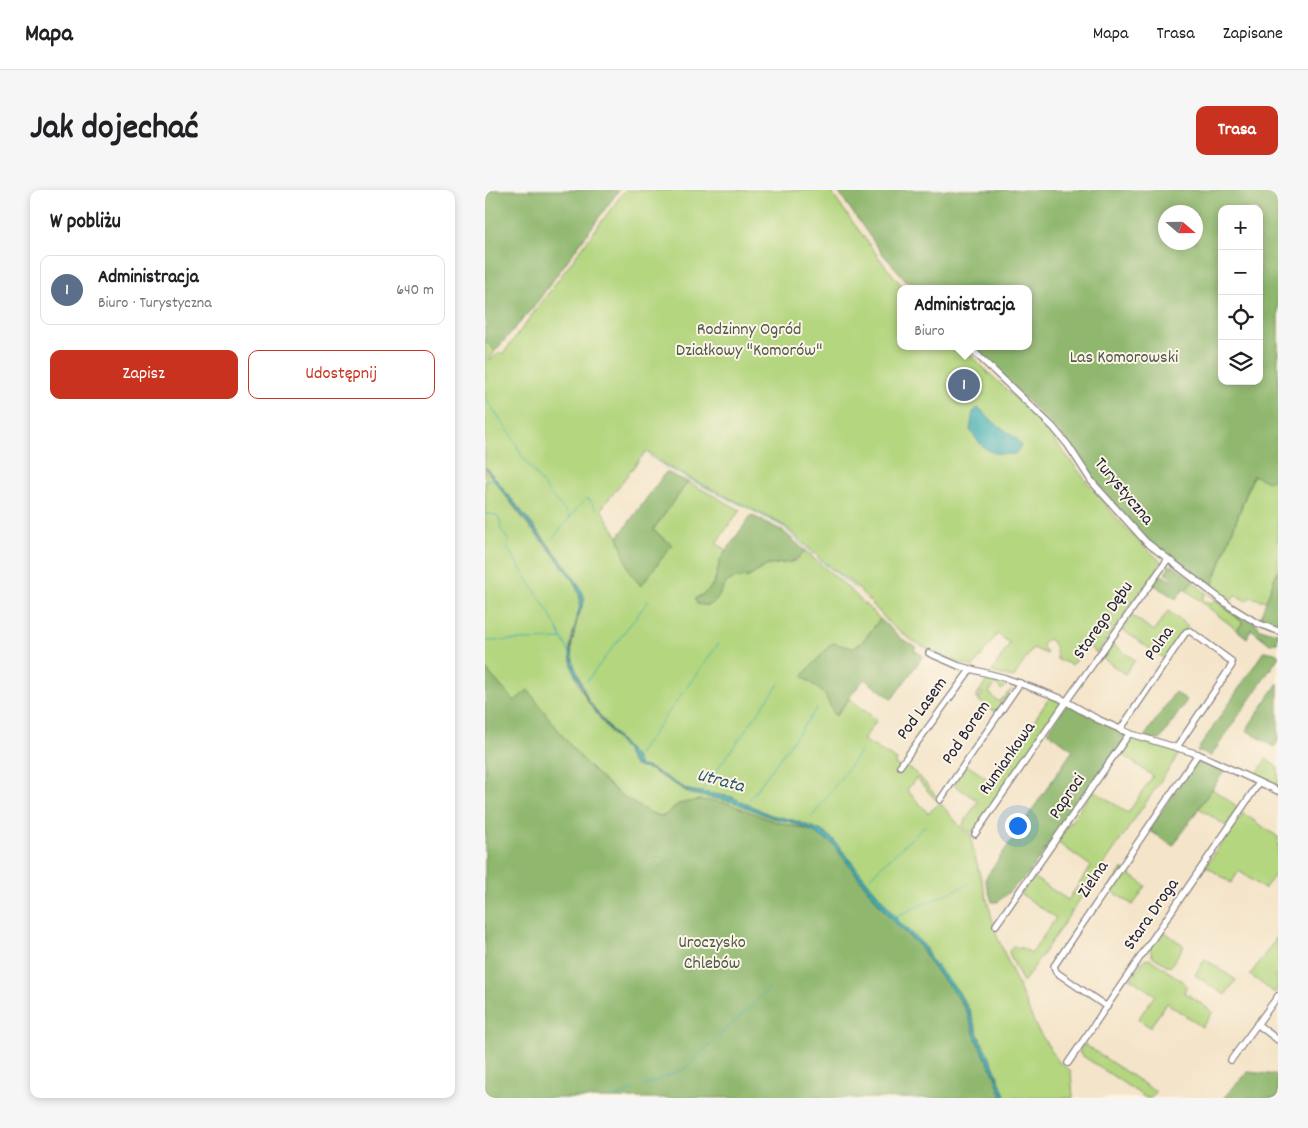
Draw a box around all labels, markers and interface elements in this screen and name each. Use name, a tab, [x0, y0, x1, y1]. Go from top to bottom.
text: Mapa	[25, 18, 73, 52]
text: Mapa	[1093, 22, 1128, 47]
text: Trasa	[1156, 22, 1195, 47]
text: Zapisane	[1223, 22, 1283, 47]
text: Jak dojechać	[30, 105, 199, 155]
button: Trasa	[1196, 106, 1278, 155]
north arrow	[1158, 205, 1203, 250]
map controls	[1218, 205, 1263, 385]
button: +	[1218, 205, 1263, 250]
text: W pobliżu	[50, 208, 121, 238]
button: −	[1218, 250, 1263, 295]
text: Administracja	[98, 265, 199, 292]
text: 1	[65, 279, 69, 302]
text: 640 m	[396, 279, 434, 302]
popup	[897, 285, 1032, 350]
text: Biuro · Turystyczna	[98, 292, 212, 315]
text: Administracja	[914, 293, 1015, 320]
button: locate	[1218, 295, 1263, 340]
park label: Rodzinny Ogród Działkowy "Komorów"	[676, 318, 822, 364]
text: Biuro	[914, 320, 945, 343]
button: layers	[1218, 340, 1263, 385]
park label: Las Komorowski	[1070, 346, 1178, 371]
button: Zapisz	[50, 350, 238, 399]
button: Udostępnij	[248, 350, 435, 399]
pin: 1	[948, 366, 980, 404]
street label: Turystyczna	[1087, 453, 1159, 532]
street label: Starego Dębu	[1068, 577, 1140, 665]
street label: Polna	[1139, 621, 1181, 666]
street label: Pod Lasem	[892, 672, 954, 746]
street label: Pod Borem	[936, 696, 998, 770]
street label: Rumiankowa	[974, 717, 1043, 801]
water label: Utrata	[693, 763, 748, 802]
street label: Paproci	[1044, 769, 1092, 825]
your location	[1005, 813, 1031, 839]
street label: Zielna	[1072, 856, 1116, 904]
street label: Stara Droga	[1118, 874, 1186, 956]
park label: Uroczysko Chlebów	[678, 931, 746, 977]

